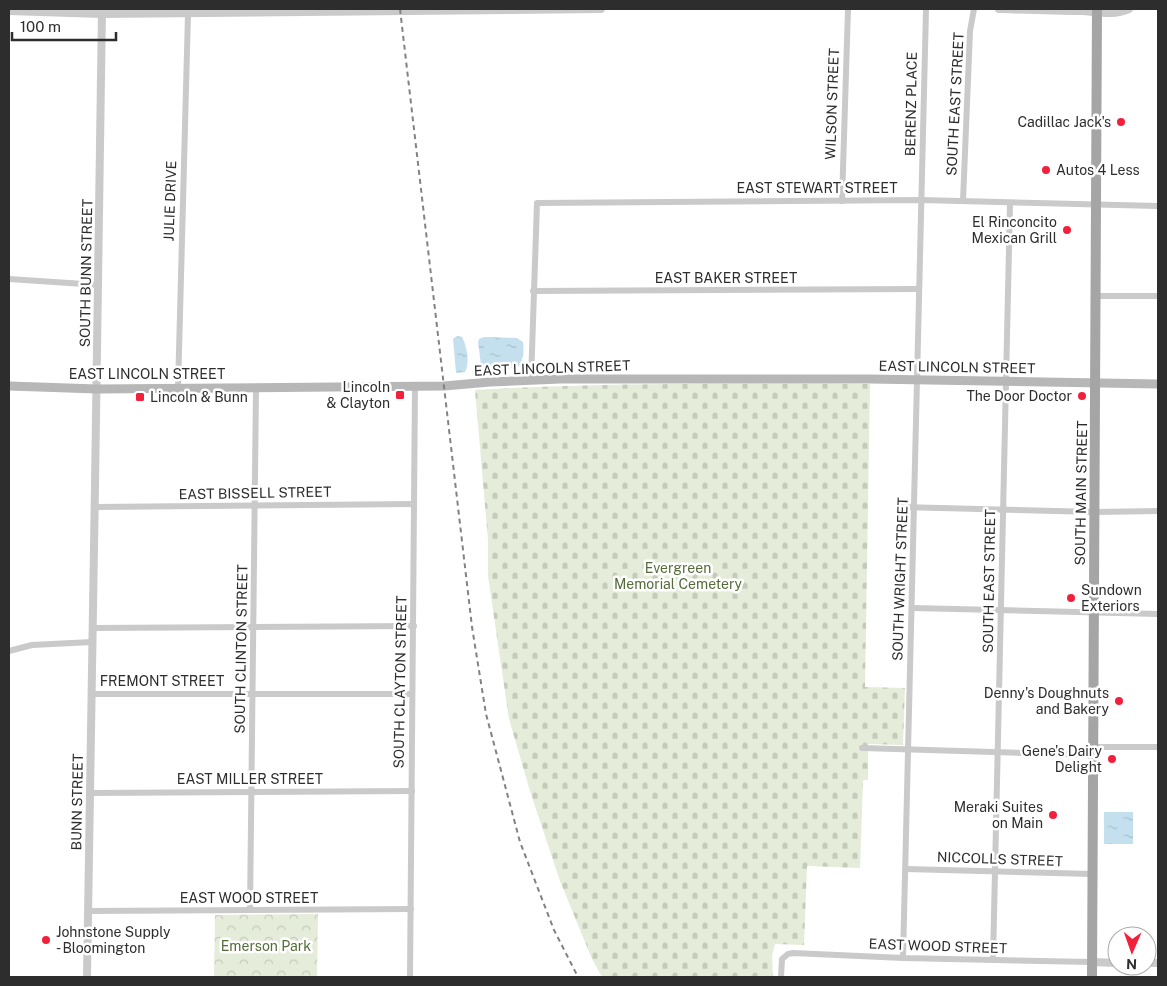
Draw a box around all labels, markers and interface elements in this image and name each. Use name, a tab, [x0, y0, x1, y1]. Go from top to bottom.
scale bar	[12, 10, 116, 42]
text: 100 m	[20, 18, 61, 35]
street label: SOUTH EAST STREET	[943, 32, 967, 176]
street label: WILSON STREET	[822, 48, 842, 160]
street label: BERENZ PLACE	[902, 52, 920, 156]
place label: Cadillac Jack's	[1017, 114, 1111, 130]
marker: Cadillac Jack's	[1115, 116, 1127, 128]
street label: JULIE DRIVE	[161, 160, 179, 242]
place label: Autos 4 Less	[1056, 162, 1140, 178]
marker: Autos 4 Less	[1040, 164, 1052, 176]
street label: EAST STEWART STREET	[736, 180, 898, 196]
street label: SOUTH BUNN STREET	[77, 199, 95, 347]
place label: El Rinconcito Mexican Grill	[972, 214, 1057, 246]
marker: El Rinconcito Mexican Grill	[1061, 224, 1073, 236]
street label: EAST BAKER STREET	[655, 270, 797, 286]
street label: EAST LINCOLN STREET	[473, 357, 631, 379]
street label: EAST LINCOLN STREET	[879, 358, 1035, 376]
street label: EAST LINCOLN STREET	[69, 366, 225, 382]
place label: Lincoln & Clayton	[327, 379, 390, 411]
place label: The Door Doctor	[966, 388, 1072, 404]
place label: Lincoln & Bunn	[150, 389, 248, 405]
marker: Lincoln & Clayton	[394, 389, 406, 401]
marker: The Door Doctor	[1076, 390, 1088, 402]
marker: Lincoln & Bunn	[134, 391, 146, 403]
street label: SOUTH MAIN STREET	[1072, 421, 1090, 565]
street label: EAST BISSELL STREET	[178, 484, 332, 502]
street label: SOUTH WRIGHT STREET	[889, 497, 911, 661]
street label: SOUTH EAST STREET	[980, 509, 998, 653]
park label: Evergreen Memorial Cemetery	[614, 560, 743, 592]
street label: SOUTH CLINTON STREET	[232, 564, 250, 734]
place label: Sundown Exteriors	[1081, 582, 1142, 614]
marker: Sundown Exteriors	[1065, 592, 1077, 604]
street label: SOUTH CLAYTON STREET	[390, 596, 410, 768]
street label: FREMONT STREET	[100, 673, 224, 689]
place label: Denny's Doughnuts and Bakery	[984, 685, 1109, 717]
marker: Denny's Doughnuts and Bakery	[1113, 695, 1125, 707]
place label: Gene's Dairy Delight	[1022, 743, 1103, 775]
marker: Gene's Dairy Delight	[1106, 753, 1118, 765]
street label: BUNN STREET	[68, 754, 86, 850]
street label: EAST MILLER STREET	[177, 771, 323, 787]
place label: Meraki Suites on Main	[954, 799, 1043, 831]
marker: Meraki Suites on Main	[1047, 809, 1059, 821]
street label: NICCOLLS STREET	[937, 849, 1063, 869]
street label: EAST WOOD STREET	[180, 890, 318, 906]
place label: Johnstone Supply - Bloomington	[56, 924, 171, 956]
north arrow	[1107, 926, 1157, 976]
marker: Johnstone Supply - Bloomington	[40, 934, 52, 946]
street label: EAST WOOD STREET	[868, 936, 1008, 956]
park label: Emerson Park	[221, 938, 311, 954]
text: N	[1126, 956, 1137, 972]

